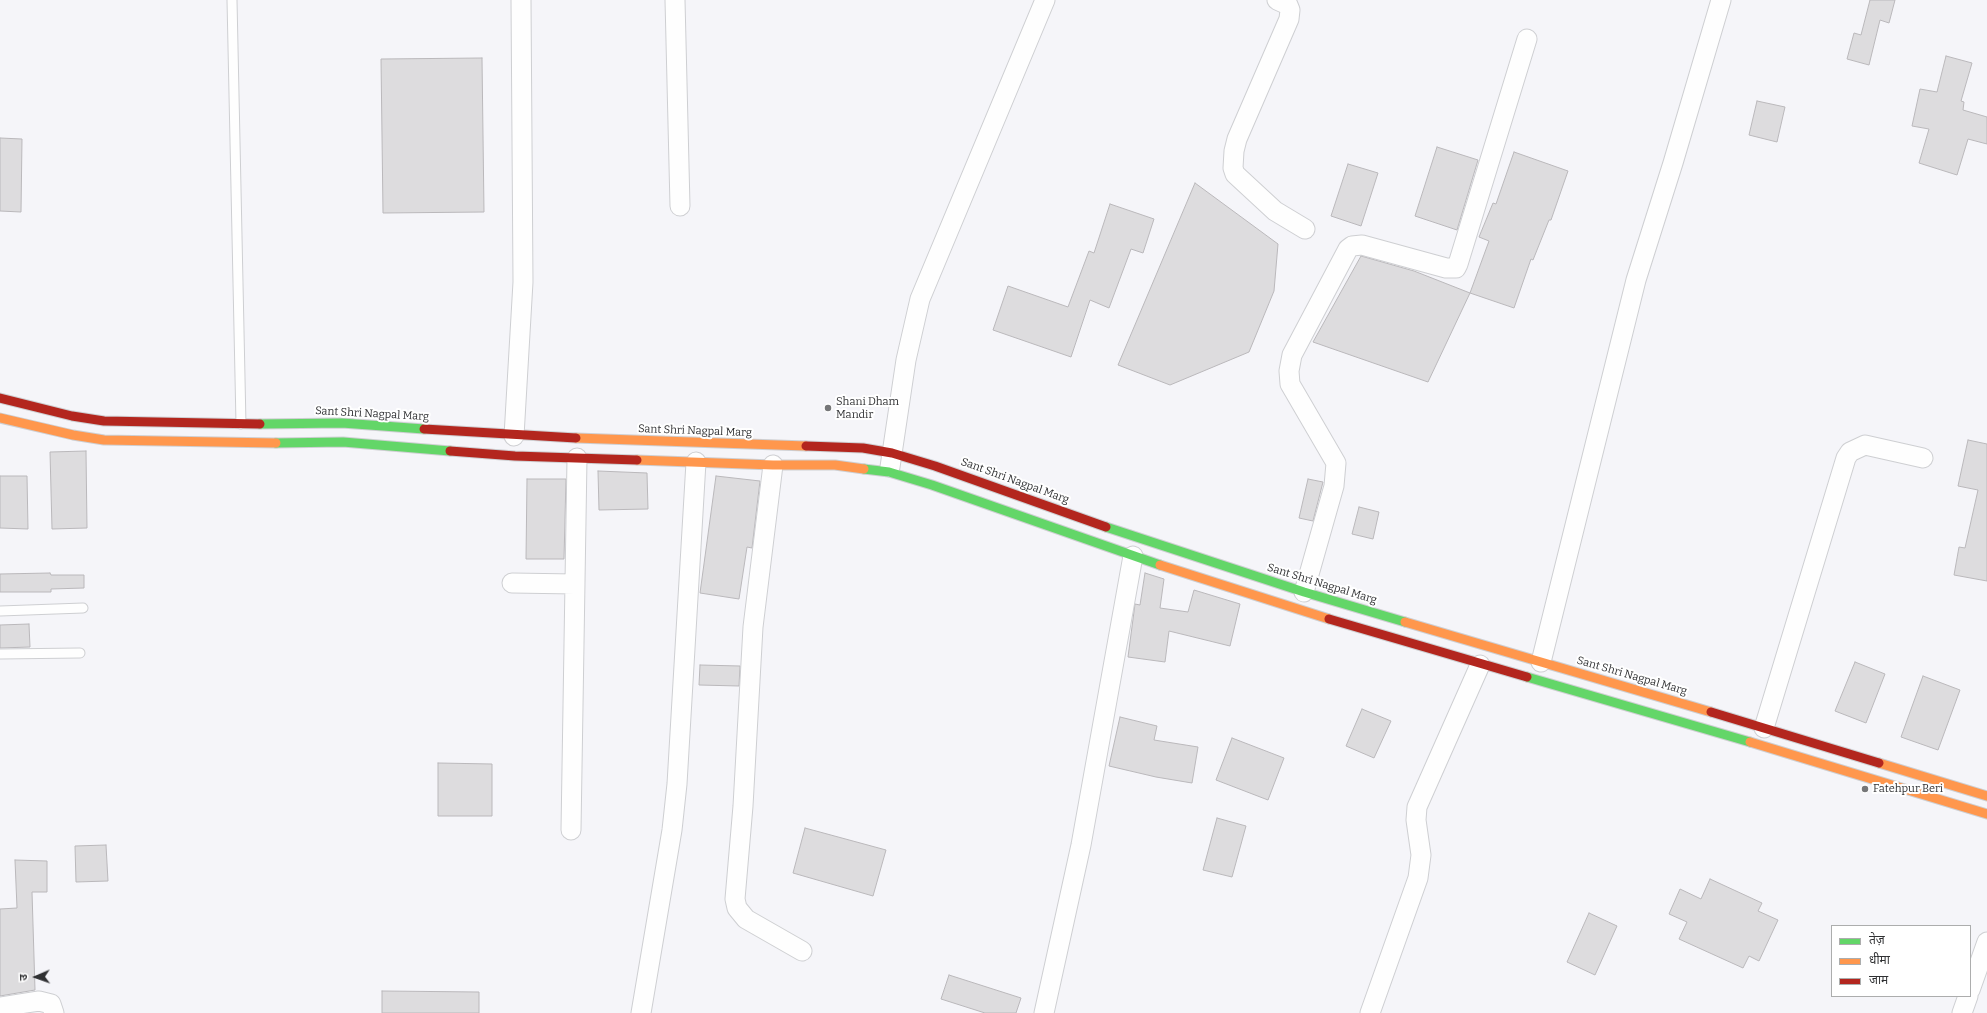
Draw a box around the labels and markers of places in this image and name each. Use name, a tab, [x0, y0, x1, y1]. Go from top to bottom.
place label: Shani Dham Mandir	[836, 395, 899, 421]
marker: Shani Dham Mandir	[823, 403, 833, 413]
place label: Fatehpur Beri	[1873, 782, 1943, 796]
marker: Fatehpur Beri	[1860, 784, 1870, 794]

